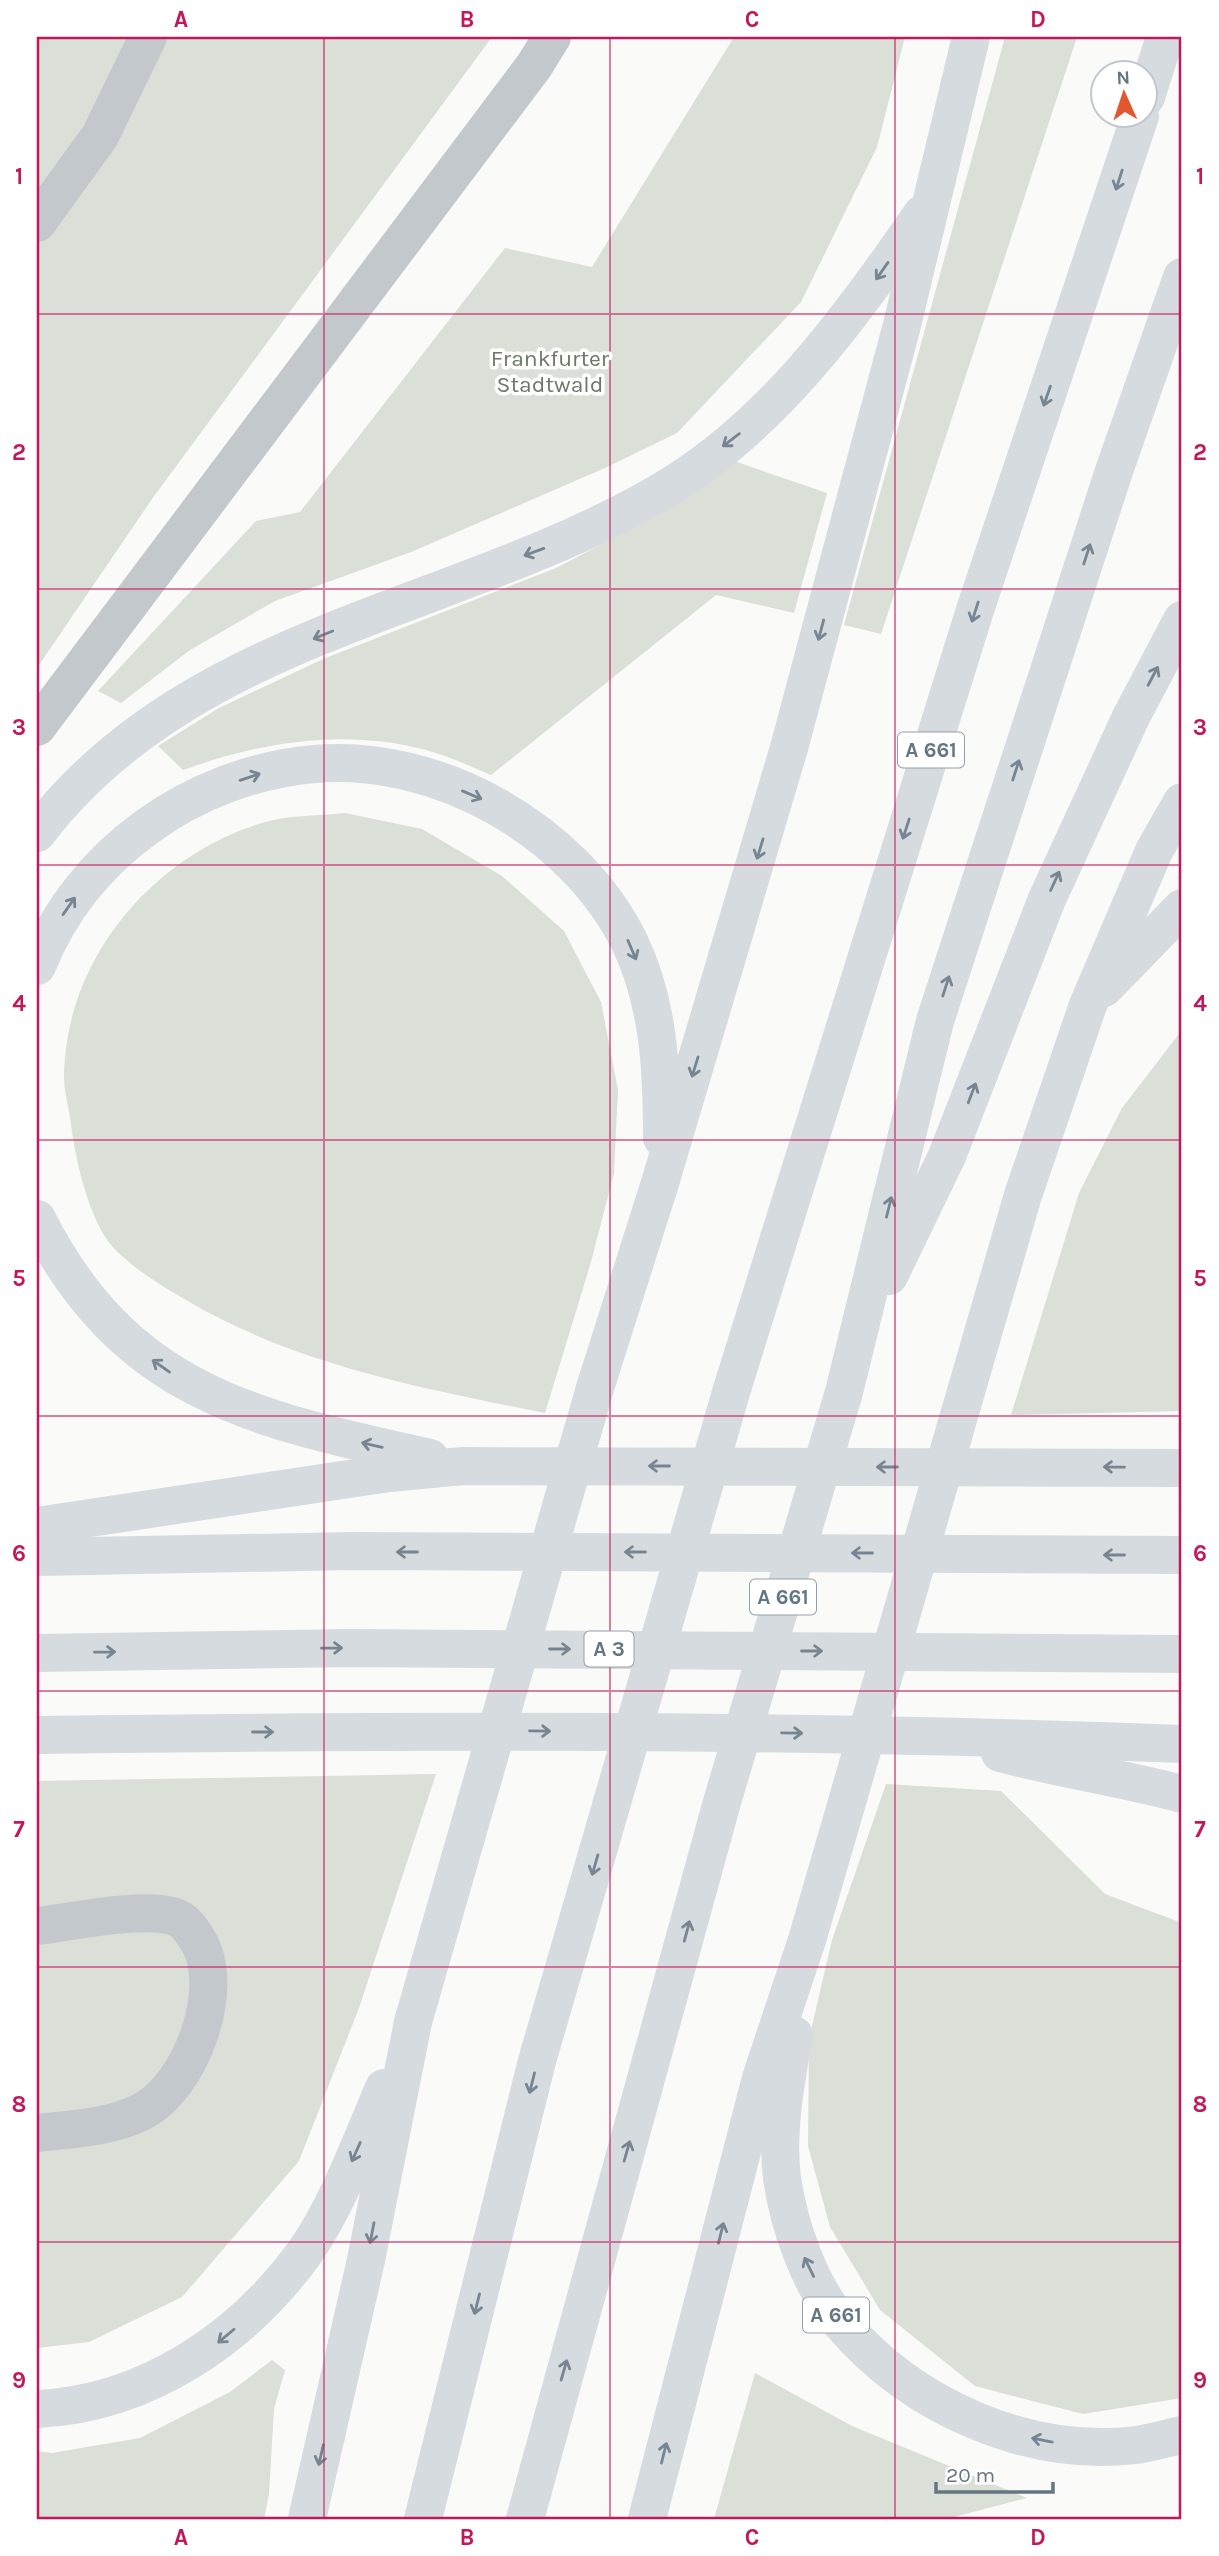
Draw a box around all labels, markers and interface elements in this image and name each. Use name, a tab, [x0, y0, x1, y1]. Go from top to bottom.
text: A	[174, 6, 188, 33]
text: B	[460, 6, 474, 33]
text: C	[745, 6, 759, 33]
text: D	[1030, 6, 1046, 33]
north arrow	[1090, 60, 1160, 130]
text: N	[1116, 67, 1131, 89]
text: 1	[15, 163, 23, 190]
text: 1	[1196, 163, 1204, 190]
one-way arrow	[1111, 169, 1124, 191]
one-way arrow	[875, 261, 889, 280]
park label: Frankfurter Stadtwald	[491, 345, 610, 398]
one-way arrow	[1040, 385, 1052, 407]
one-way arrow	[722, 432, 741, 447]
text: 2	[12, 439, 26, 466]
text: 2	[1193, 439, 1207, 466]
one-way arrow	[1082, 543, 1094, 565]
one-way arrow	[524, 547, 546, 560]
one-way arrow	[967, 601, 980, 623]
one-way arrow	[814, 618, 827, 640]
one-way arrow	[312, 630, 334, 643]
one-way arrow	[1147, 666, 1160, 687]
text: 3	[12, 714, 26, 741]
text: 3	[1193, 714, 1207, 741]
road number: A 661	[898, 732, 964, 768]
one-way arrow	[1010, 759, 1023, 781]
one-way arrow	[239, 770, 261, 782]
one-way arrow	[461, 790, 482, 803]
one-way arrow	[898, 818, 911, 840]
one-way arrow	[752, 837, 765, 859]
one-way arrow	[1049, 871, 1062, 892]
one-way arrow	[62, 897, 76, 916]
one-way arrow	[626, 939, 639, 960]
one-way arrow	[941, 976, 953, 998]
text: 4	[12, 990, 26, 1017]
text: 4	[1193, 990, 1207, 1017]
one-way arrow	[687, 1055, 700, 1077]
one-way arrow	[966, 1082, 979, 1104]
one-way arrow	[883, 1196, 896, 1219]
text: 5	[12, 1265, 26, 1292]
text: 5	[1193, 1265, 1207, 1292]
one-way arrow	[152, 1359, 171, 1373]
one-way arrow	[361, 1438, 384, 1452]
one-way arrow	[648, 1459, 671, 1473]
one-way arrow	[875, 1460, 898, 1474]
one-way arrow	[1103, 1460, 1126, 1474]
text: 6	[12, 1540, 26, 1567]
text: 6	[1193, 1540, 1207, 1567]
one-way arrow	[396, 1545, 419, 1558]
one-way arrow	[623, 1546, 646, 1559]
one-way arrow	[851, 1547, 874, 1560]
one-way arrow	[1103, 1548, 1126, 1561]
road number: A 661	[750, 1580, 816, 1614]
road number: A 3	[584, 1632, 634, 1666]
one-way arrow	[321, 1641, 344, 1655]
one-way arrow	[548, 1642, 571, 1656]
one-way arrow	[800, 1644, 823, 1658]
one-way arrow	[93, 1645, 116, 1659]
one-way arrow	[528, 1724, 551, 1738]
one-way arrow	[251, 1725, 274, 1739]
one-way arrow	[780, 1726, 803, 1740]
text: 7	[13, 1816, 25, 1843]
text: 7	[1194, 1816, 1206, 1843]
one-way arrow	[587, 1853, 600, 1875]
one-way arrow	[681, 1921, 694, 1943]
one-way arrow	[525, 2071, 538, 2094]
text: 8	[12, 2091, 26, 2118]
text: 8	[1193, 2091, 1207, 2118]
one-way arrow	[621, 2140, 634, 2162]
one-way arrow	[349, 2141, 362, 2162]
one-way arrow	[364, 2221, 378, 2244]
one-way arrow	[715, 2222, 728, 2245]
one-way arrow	[802, 2257, 816, 2278]
one-way arrow	[470, 2292, 483, 2315]
road number: A 661	[803, 2298, 869, 2332]
one-way arrow	[218, 2328, 236, 2343]
one-way arrow	[559, 2359, 572, 2381]
text: 9	[12, 2367, 26, 2394]
text: 9	[1193, 2367, 1207, 2394]
one-way arrow	[1031, 2433, 1054, 2446]
one-way arrow	[658, 2442, 671, 2465]
one-way arrow	[314, 2443, 328, 2466]
scale bar	[936, 2451, 1053, 2495]
text: 20 m	[946, 2463, 995, 2487]
text: A	[174, 2524, 188, 2551]
text: B	[460, 2524, 474, 2551]
text: C	[745, 2524, 759, 2551]
text: D	[1030, 2524, 1046, 2551]

